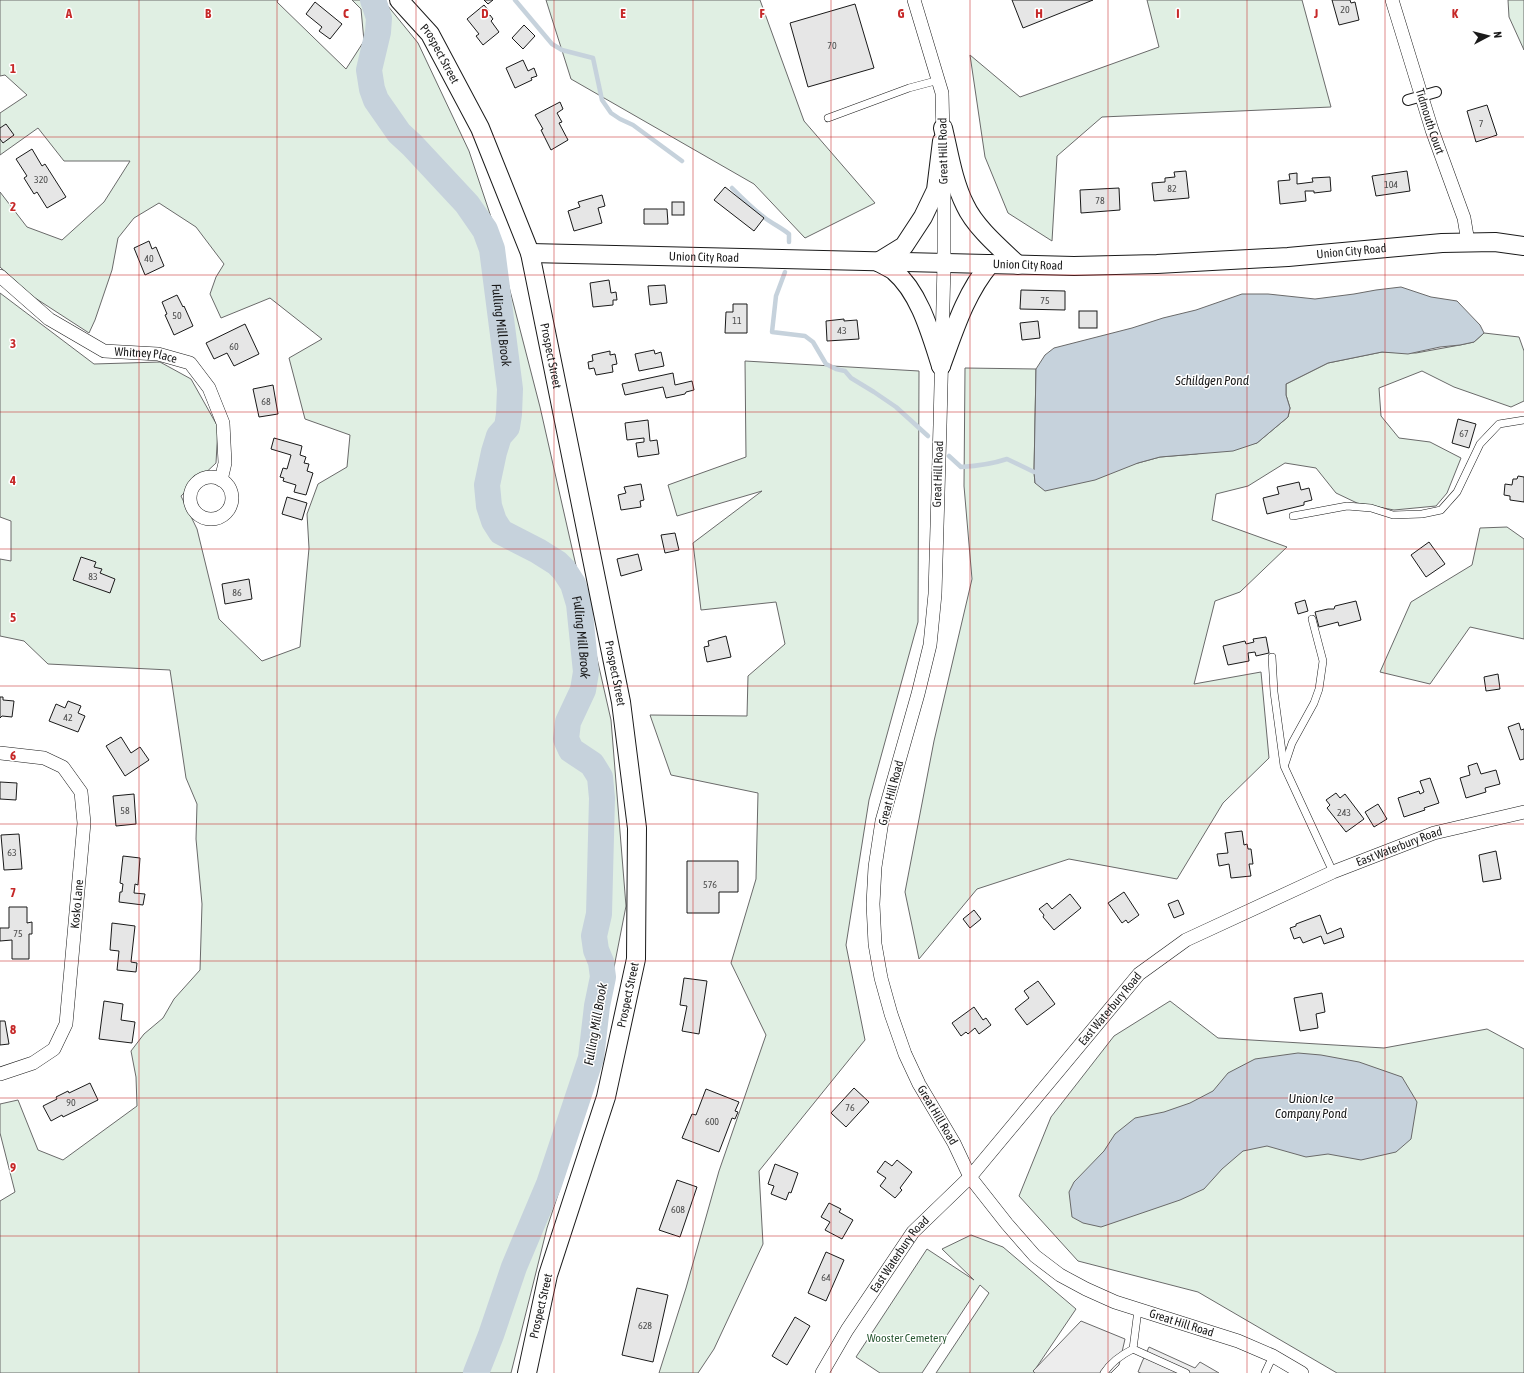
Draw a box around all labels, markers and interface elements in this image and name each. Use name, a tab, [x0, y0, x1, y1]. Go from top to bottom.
house number: 20	[1340, 4, 1350, 15]
text: A	[65, 6, 73, 21]
text: B	[205, 6, 212, 21]
text: C	[343, 6, 349, 21]
text: D	[481, 6, 489, 21]
text: E	[620, 6, 626, 21]
text: F	[759, 6, 765, 21]
text: G	[898, 6, 905, 21]
text: H	[1035, 6, 1043, 21]
text: I	[1176, 6, 1180, 21]
text: J	[1313, 6, 1318, 21]
text: K	[1452, 6, 1459, 21]
north arrow	[1468, 16, 1508, 56]
street label: Prospect Street	[417, 21, 462, 86]
text: N	[1492, 31, 1504, 39]
house number: 70	[827, 40, 837, 51]
text: 1	[10, 61, 16, 76]
street label: Tidmouth Court	[1413, 87, 1447, 156]
street label: Great Hill Road	[935, 118, 951, 184]
house number: 7	[1479, 118, 1484, 129]
house number: 320	[34, 174, 48, 185]
house number: 104	[1384, 179, 1398, 190]
house number: 82	[1167, 183, 1177, 194]
house number: 78	[1095, 195, 1105, 206]
text: 2	[10, 199, 16, 214]
street label: Union City Road	[1316, 241, 1387, 261]
street label: Union City Road	[669, 249, 739, 265]
house number: 40	[144, 253, 154, 264]
street label: Union City Road	[993, 257, 1063, 273]
water label: Fulling Mill Brook	[489, 283, 514, 368]
house number: 75	[1040, 295, 1050, 306]
house number: 50	[172, 310, 182, 321]
house number: 11	[732, 315, 742, 326]
street label: Prospect Street	[537, 322, 564, 390]
house number: 43	[837, 325, 847, 336]
text: 3	[10, 336, 16, 351]
house number: 60	[229, 341, 239, 352]
street label: Whitney Place	[114, 345, 179, 366]
water label: Schildgen Pond	[1174, 373, 1249, 388]
house number: 68	[261, 396, 271, 407]
house number: 67	[1459, 428, 1469, 439]
street label: Great Hill Road	[930, 440, 946, 508]
text: 4	[9, 473, 16, 488]
house number: 83	[88, 571, 98, 582]
house number: 86	[232, 587, 242, 598]
water label: Fulling Mill Brook	[569, 594, 593, 680]
text: 5	[10, 610, 16, 625]
street label: Prospect Street	[602, 639, 629, 707]
house number: 42	[63, 712, 73, 723]
text: 6	[10, 748, 16, 763]
street label: Great Hill Road	[876, 759, 906, 827]
house number: 58	[120, 805, 130, 816]
house number: 243	[1337, 807, 1351, 818]
street label: East Waterbury Road	[1354, 824, 1443, 869]
house number: 63	[7, 847, 17, 858]
street label: Kosko Lane	[68, 879, 86, 929]
house number: 576	[703, 879, 717, 890]
text: 7	[10, 885, 16, 900]
house number: 75	[13, 928, 23, 939]
street label: Prospect Street	[614, 961, 642, 1029]
street label: East Waterbury Road	[1076, 969, 1145, 1048]
water label: Fulling Mill Brook	[581, 981, 610, 1066]
text: 8	[10, 1022, 16, 1037]
street label: Great Hill Road	[914, 1083, 961, 1147]
water label: Union Ice Company Pond	[1275, 1091, 1347, 1121]
house number: 90	[66, 1097, 76, 1108]
house number: 76	[845, 1102, 855, 1113]
house number: 600	[705, 1116, 719, 1127]
text: 9	[10, 1160, 16, 1175]
house number: 608	[671, 1204, 685, 1215]
street label: East Waterbury Road	[867, 1213, 932, 1295]
street label: Prospect Street	[527, 1272, 555, 1340]
house number: 64	[821, 1272, 831, 1283]
street label: Great Hill Road	[1148, 1306, 1216, 1340]
house number: 628	[638, 1320, 652, 1331]
park label: Wooster Cemetery	[867, 1331, 947, 1345]

